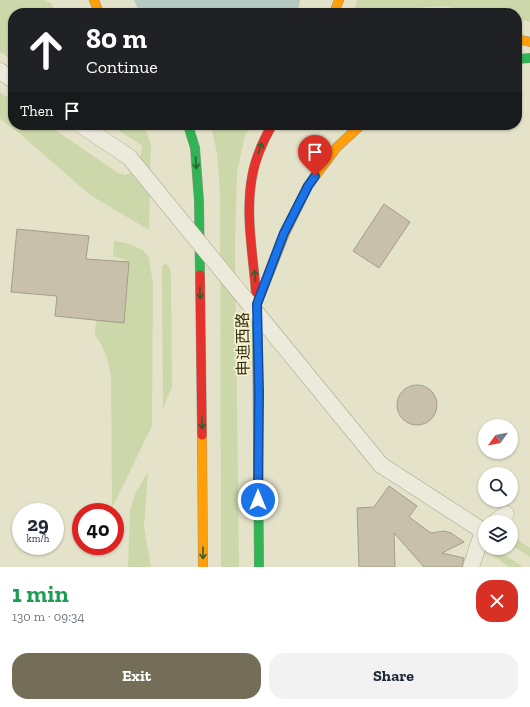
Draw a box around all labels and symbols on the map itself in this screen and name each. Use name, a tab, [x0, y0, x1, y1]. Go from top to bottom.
pin	[298, 135, 332, 176]
one-way arrow	[257, 142, 265, 154]
one-way arrow	[192, 156, 199, 169]
one-way arrow	[251, 270, 259, 283]
one-way arrow	[196, 286, 204, 299]
street label: 申迪西路	[233, 312, 253, 376]
one-way arrow	[198, 416, 206, 429]
north arrow	[478, 419, 518, 459]
position arrow	[237, 479, 279, 521]
speed limit sign: 40	[72, 503, 124, 555]
one-way arrow	[199, 546, 207, 559]

